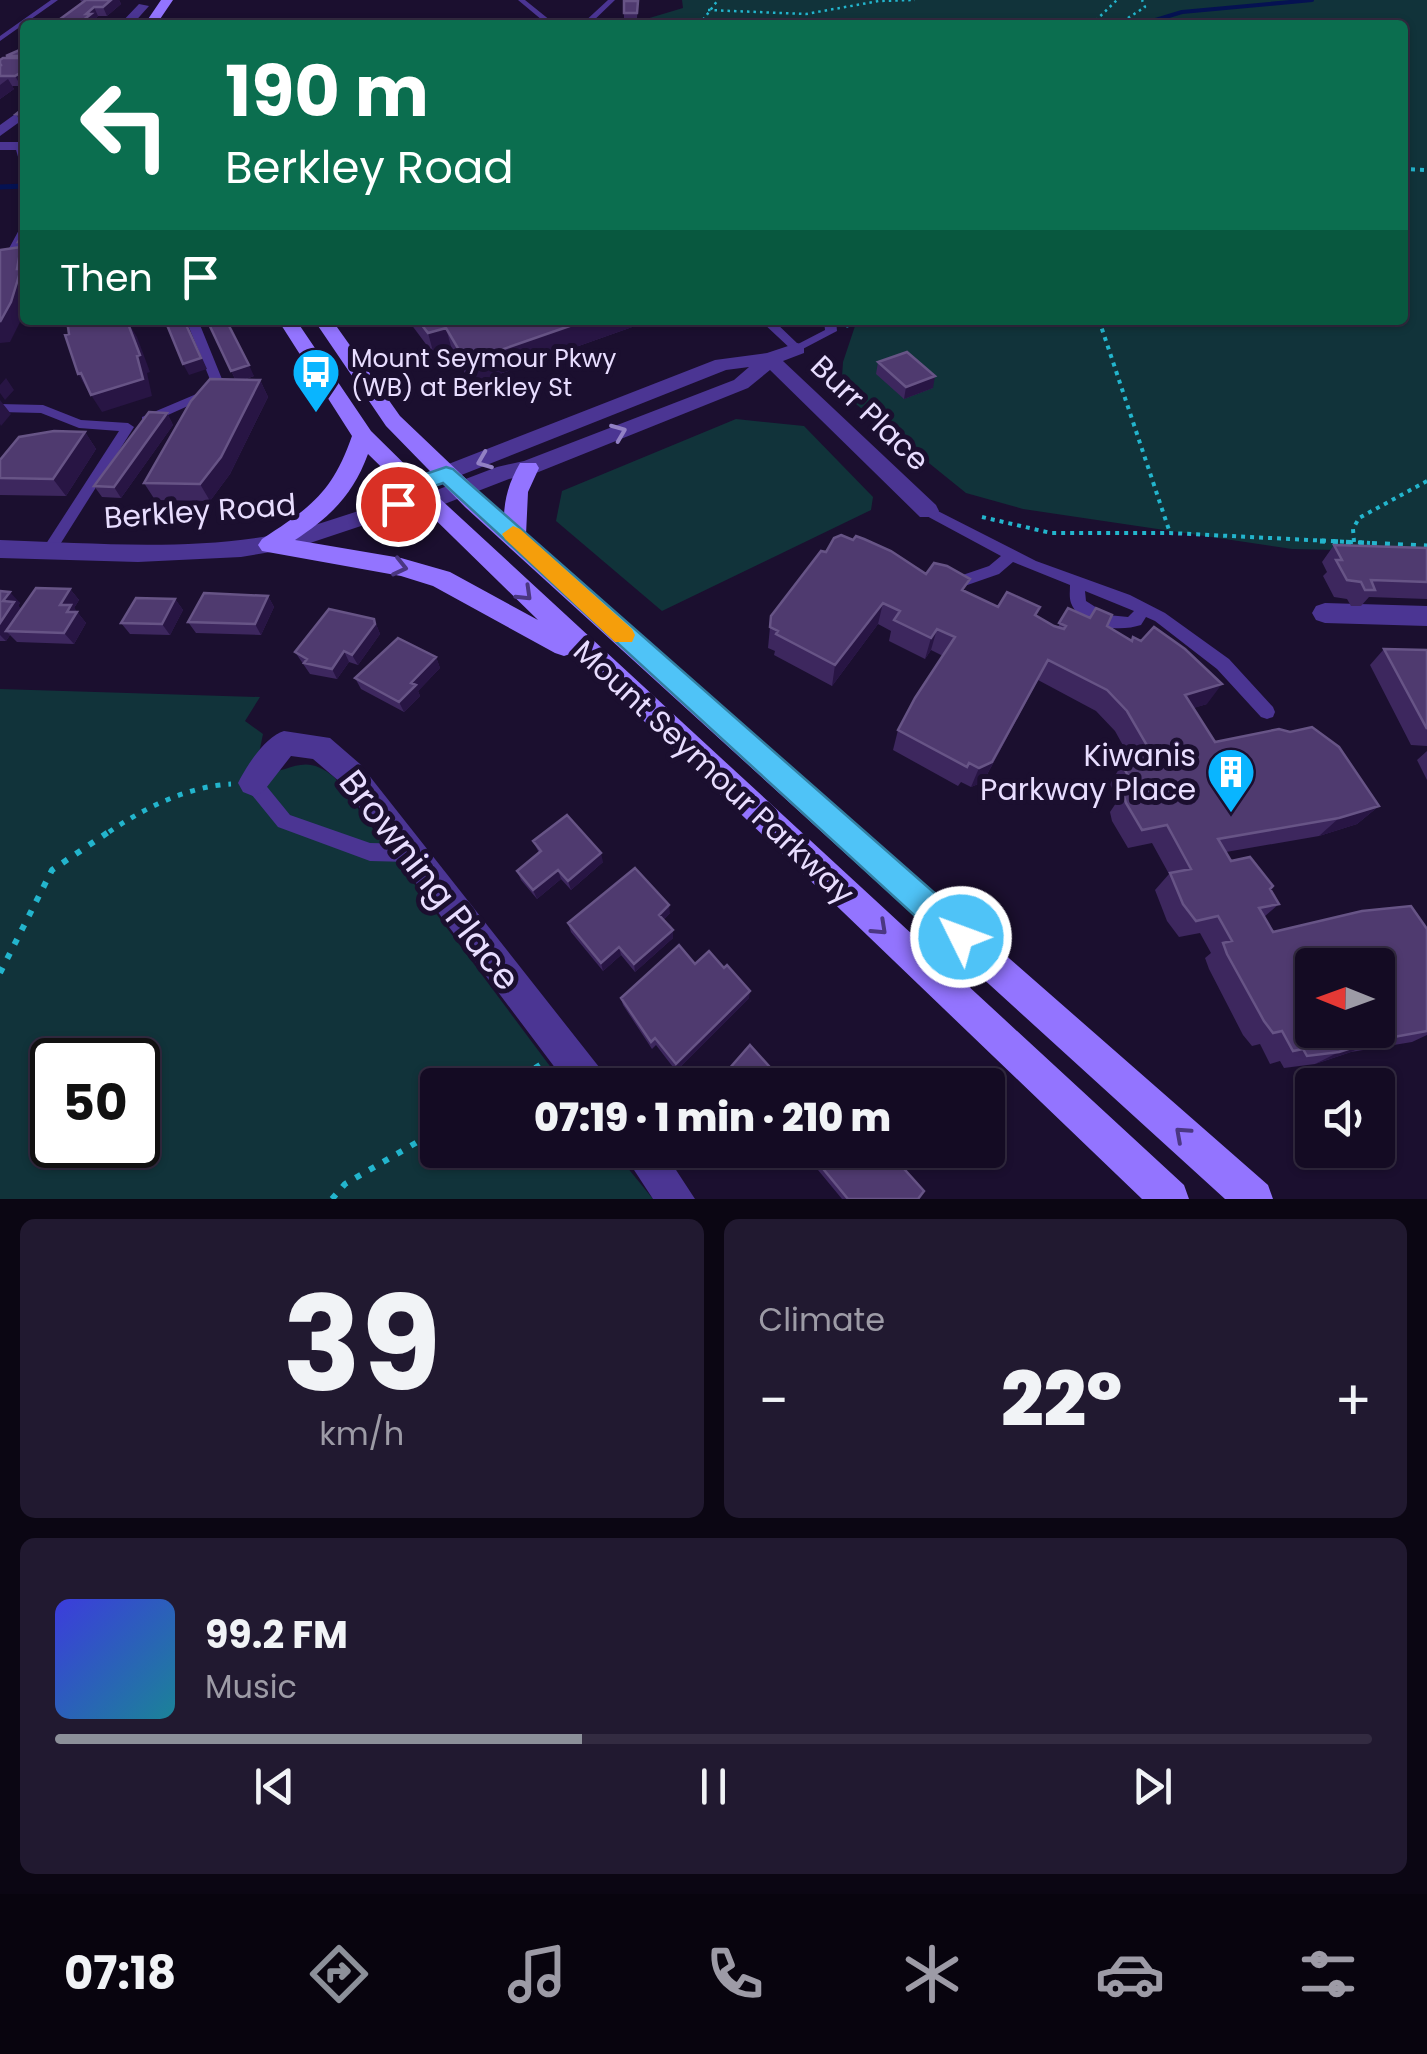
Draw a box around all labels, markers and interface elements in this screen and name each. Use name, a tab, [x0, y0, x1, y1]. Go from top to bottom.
text: 190 m	[225, 42, 429, 141]
icon: left	[60, 60, 190, 190]
text: Berkley Road	[225, 136, 514, 199]
icon: arrive	[173, 250, 228, 305]
text: Then	[60, 251, 153, 304]
place label: Mount Seymour Pkwy (WB) at Berkley St	[351, 341, 616, 405]
street label: Burr Place	[801, 345, 939, 481]
bus stop icon: Mount Seymour Pkwy (WB) at Berkley St	[290, 346, 342, 414]
one-way arrow	[609, 424, 627, 444]
one-way arrow	[476, 449, 493, 469]
pin	[356, 462, 441, 547]
icon: arrive	[371, 477, 426, 532]
street label: Berkley Road	[102, 483, 298, 539]
one-way arrow	[391, 556, 408, 577]
one-way arrow	[513, 582, 531, 600]
street label: Mount Seymour Parkway	[564, 630, 864, 914]
place label: Kiwanis Parkway Place	[980, 734, 1196, 811]
building icon: Kiwanis Parkway Place	[1205, 746, 1257, 814]
street label: Browning Place	[328, 760, 532, 1000]
position arrow	[909, 885, 1013, 989]
one-way arrow	[868, 916, 887, 934]
north arrow	[1295, 948, 1395, 1048]
map controls	[1295, 948, 1395, 1168]
speed limit sign: 50	[30, 1038, 160, 1168]
button: sound	[1295, 1068, 1395, 1168]
text: 07:19 · 1 min · 210 m	[534, 1091, 891, 1144]
one-way arrow	[1175, 1128, 1193, 1146]
text: 39	[282, 1253, 441, 1436]
text: Climate	[759, 1297, 885, 1342]
text: 22°	[1001, 1347, 1122, 1452]
text: −	[759, 1362, 789, 1439]
text: +	[1334, 1362, 1372, 1439]
text: km/h	[319, 1411, 404, 1456]
text: 99.2 FM	[205, 1608, 348, 1661]
text: Music	[205, 1664, 297, 1709]
icon: previous	[247, 1759, 302, 1814]
icon: pause	[686, 1759, 741, 1814]
icon: next	[1125, 1759, 1180, 1814]
icon: directions	[304, 1939, 374, 2009]
icon: music	[502, 1939, 572, 2009]
icon: phone	[700, 1939, 770, 2009]
icon: climate	[897, 1939, 967, 2009]
icon: car	[1095, 1939, 1165, 2009]
icon: filters	[1293, 1939, 1363, 2009]
text: 07:18	[64, 1942, 176, 2005]

